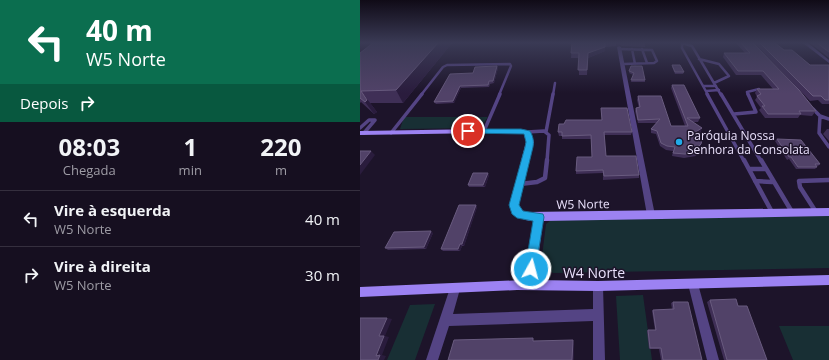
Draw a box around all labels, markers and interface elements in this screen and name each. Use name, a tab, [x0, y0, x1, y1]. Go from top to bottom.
text: 40 m	[86, 11, 153, 49]
icon: left	[20, 16, 72, 68]
text: W5 Norte	[86, 47, 166, 71]
icon: right	[76, 92, 98, 114]
text: Depois	[20, 93, 68, 113]
pin	[451, 114, 485, 148]
icon: arrive	[457, 120, 479, 142]
place label: Paróquia Nossa Senhora da Consolata	[687, 127, 810, 158]
text: 08:03	[58, 130, 120, 163]
text: 1	[183, 130, 197, 163]
text: 220	[260, 130, 302, 163]
marker: Paróquia Nossa Senhora da Consolata	[674, 137, 684, 147]
text: Chegada	[63, 161, 116, 179]
text: min	[179, 161, 202, 179]
text: m	[275, 161, 287, 179]
street label: W5 Norte	[556, 195, 610, 213]
text: Vire à esquerda	[54, 200, 171, 220]
icon: left	[20, 208, 42, 230]
text: 40 m	[305, 209, 340, 229]
text: W5 Norte	[54, 220, 112, 238]
position arrow	[510, 248, 552, 290]
text: Vire à direita	[54, 256, 151, 276]
street label: W4 Norte	[563, 263, 625, 282]
icon: right	[20, 264, 42, 286]
text: 30 m	[305, 265, 340, 285]
text: W5 Norte	[54, 276, 112, 294]

